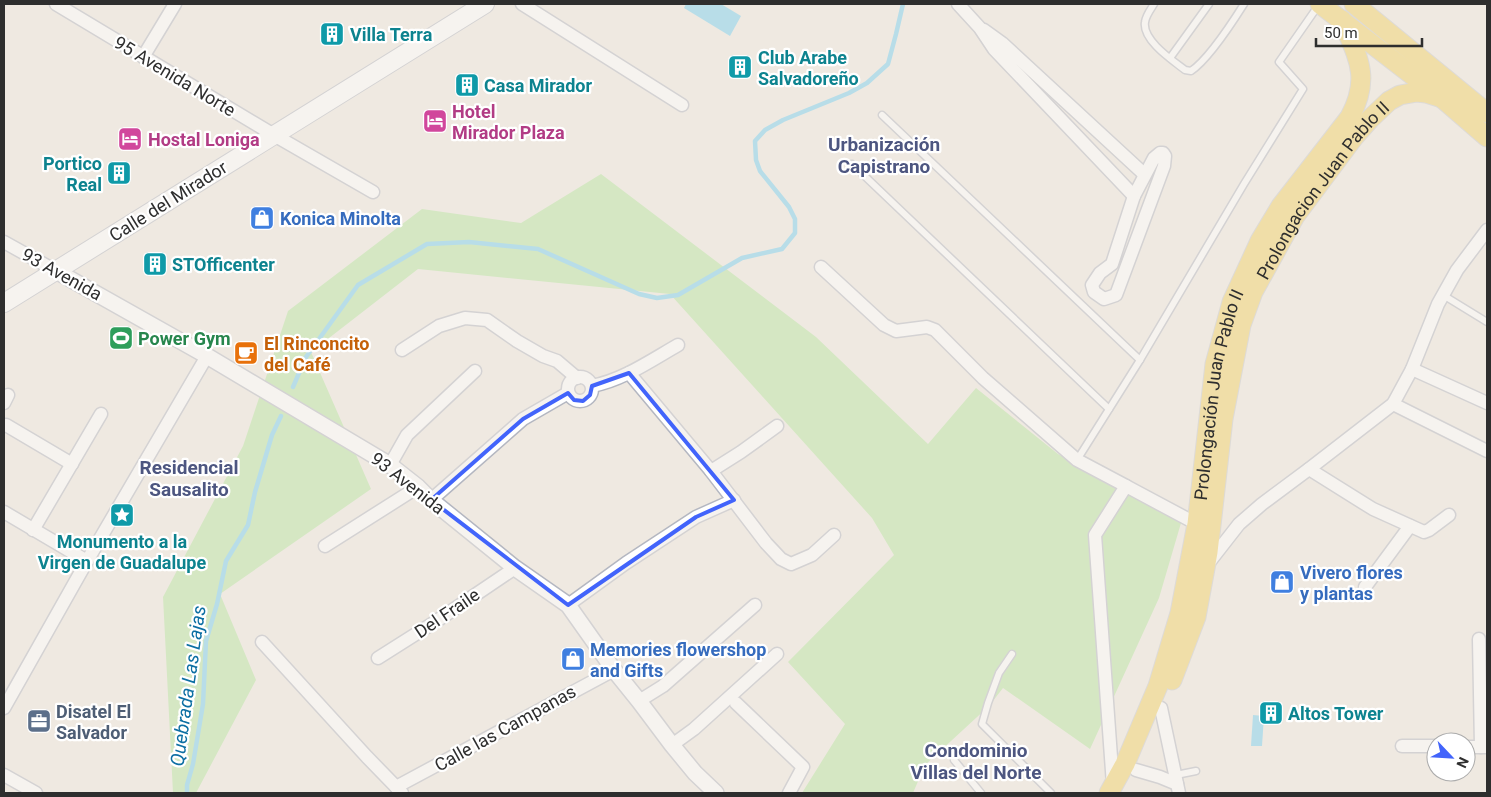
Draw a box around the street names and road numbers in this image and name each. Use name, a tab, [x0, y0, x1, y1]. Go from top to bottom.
street label: 95 Avenida Norte	[110, 31, 240, 121]
street label: Prolongacion Juan Pablo II	[1252, 96, 1393, 283]
street label: Calle del Mirador	[105, 156, 231, 246]
street label: 93 Avenida	[18, 243, 106, 305]
street label: Prolongación Juan Pablo II	[1189, 285, 1247, 501]
street label: 93 Avenida	[367, 448, 449, 518]
street label: Del Fraile	[411, 584, 483, 642]
street label: Calle las Campanas	[431, 680, 579, 776]

